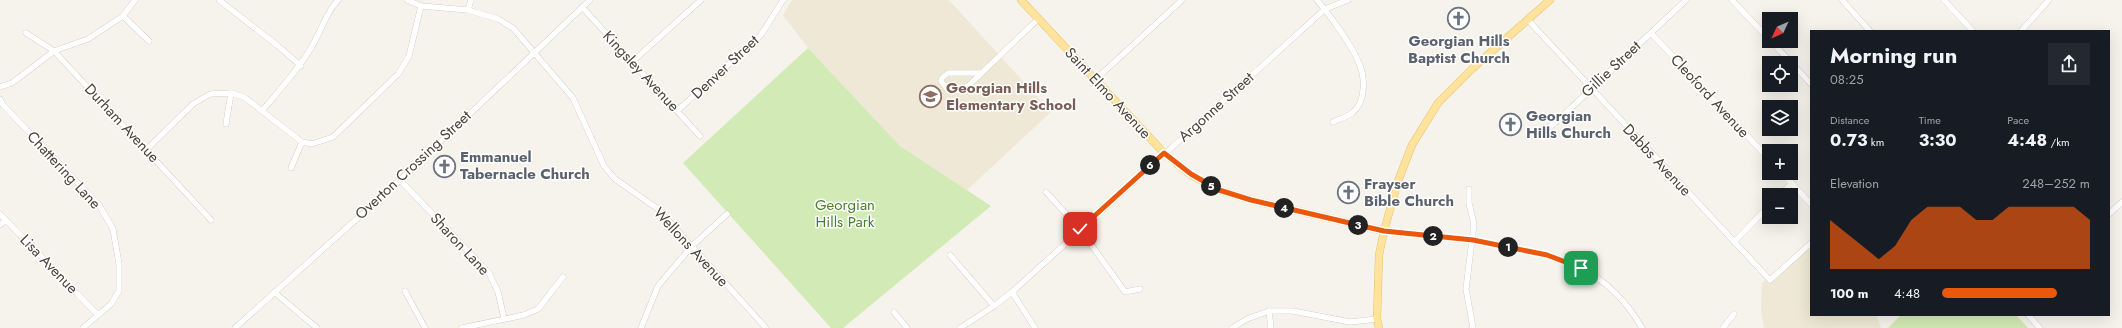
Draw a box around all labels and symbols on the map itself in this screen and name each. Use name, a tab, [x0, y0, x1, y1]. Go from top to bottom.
church icon: Georgian Hills Baptist Church	[1446, 5, 1472, 31]
north arrow	[1762, 12, 1798, 48]
street label: Kingsley Avenue	[598, 26, 685, 117]
street label: Denver Street	[686, 30, 764, 104]
place label: Georgian Hills Baptist Church	[1408, 30, 1510, 69]
street label: Gillie Street	[1576, 35, 1646, 102]
street label: Saint Elmo Avenue	[1060, 42, 1157, 144]
street label: Cleoford Avenue	[1665, 49, 1755, 143]
street label: Argonne Street	[1173, 67, 1259, 147]
place label: Georgian Hills Elementary School	[946, 77, 1076, 116]
street label: Durham Avenue	[79, 78, 165, 168]
school or university icon: Georgian Hills Elementary School	[918, 84, 944, 110]
street label: Overton Crossing Street	[350, 105, 476, 225]
place label: Georgian Hills Church	[1526, 105, 1611, 144]
church icon: Georgian Hills Church	[1498, 112, 1524, 138]
street label: Dabbs Avenue	[1618, 119, 1697, 201]
street label: Chattering Lane	[22, 126, 106, 214]
place label: Emmanuel Tabernacle Church	[460, 146, 590, 185]
church icon: Emmanuel Tabernacle Church	[432, 153, 458, 179]
pin: 6	[1140, 155, 1160, 175]
place label: Frayser Bible Church	[1364, 173, 1454, 212]
pin: 5	[1201, 176, 1221, 196]
church icon: Frayser Bible Church	[1336, 180, 1362, 206]
park label: Georgian Hills Park	[815, 194, 875, 233]
pin: 4	[1274, 198, 1294, 218]
street label: Wellons Avenue	[648, 202, 734, 292]
street label: Sharon Lane	[425, 208, 495, 280]
pin	[1063, 212, 1097, 246]
pin: 3	[1348, 215, 1368, 235]
pin: 2	[1423, 226, 1443, 246]
street label: Lisa Avenue	[15, 229, 83, 299]
pin: 1	[1498, 237, 1518, 257]
pin	[1564, 251, 1598, 285]

